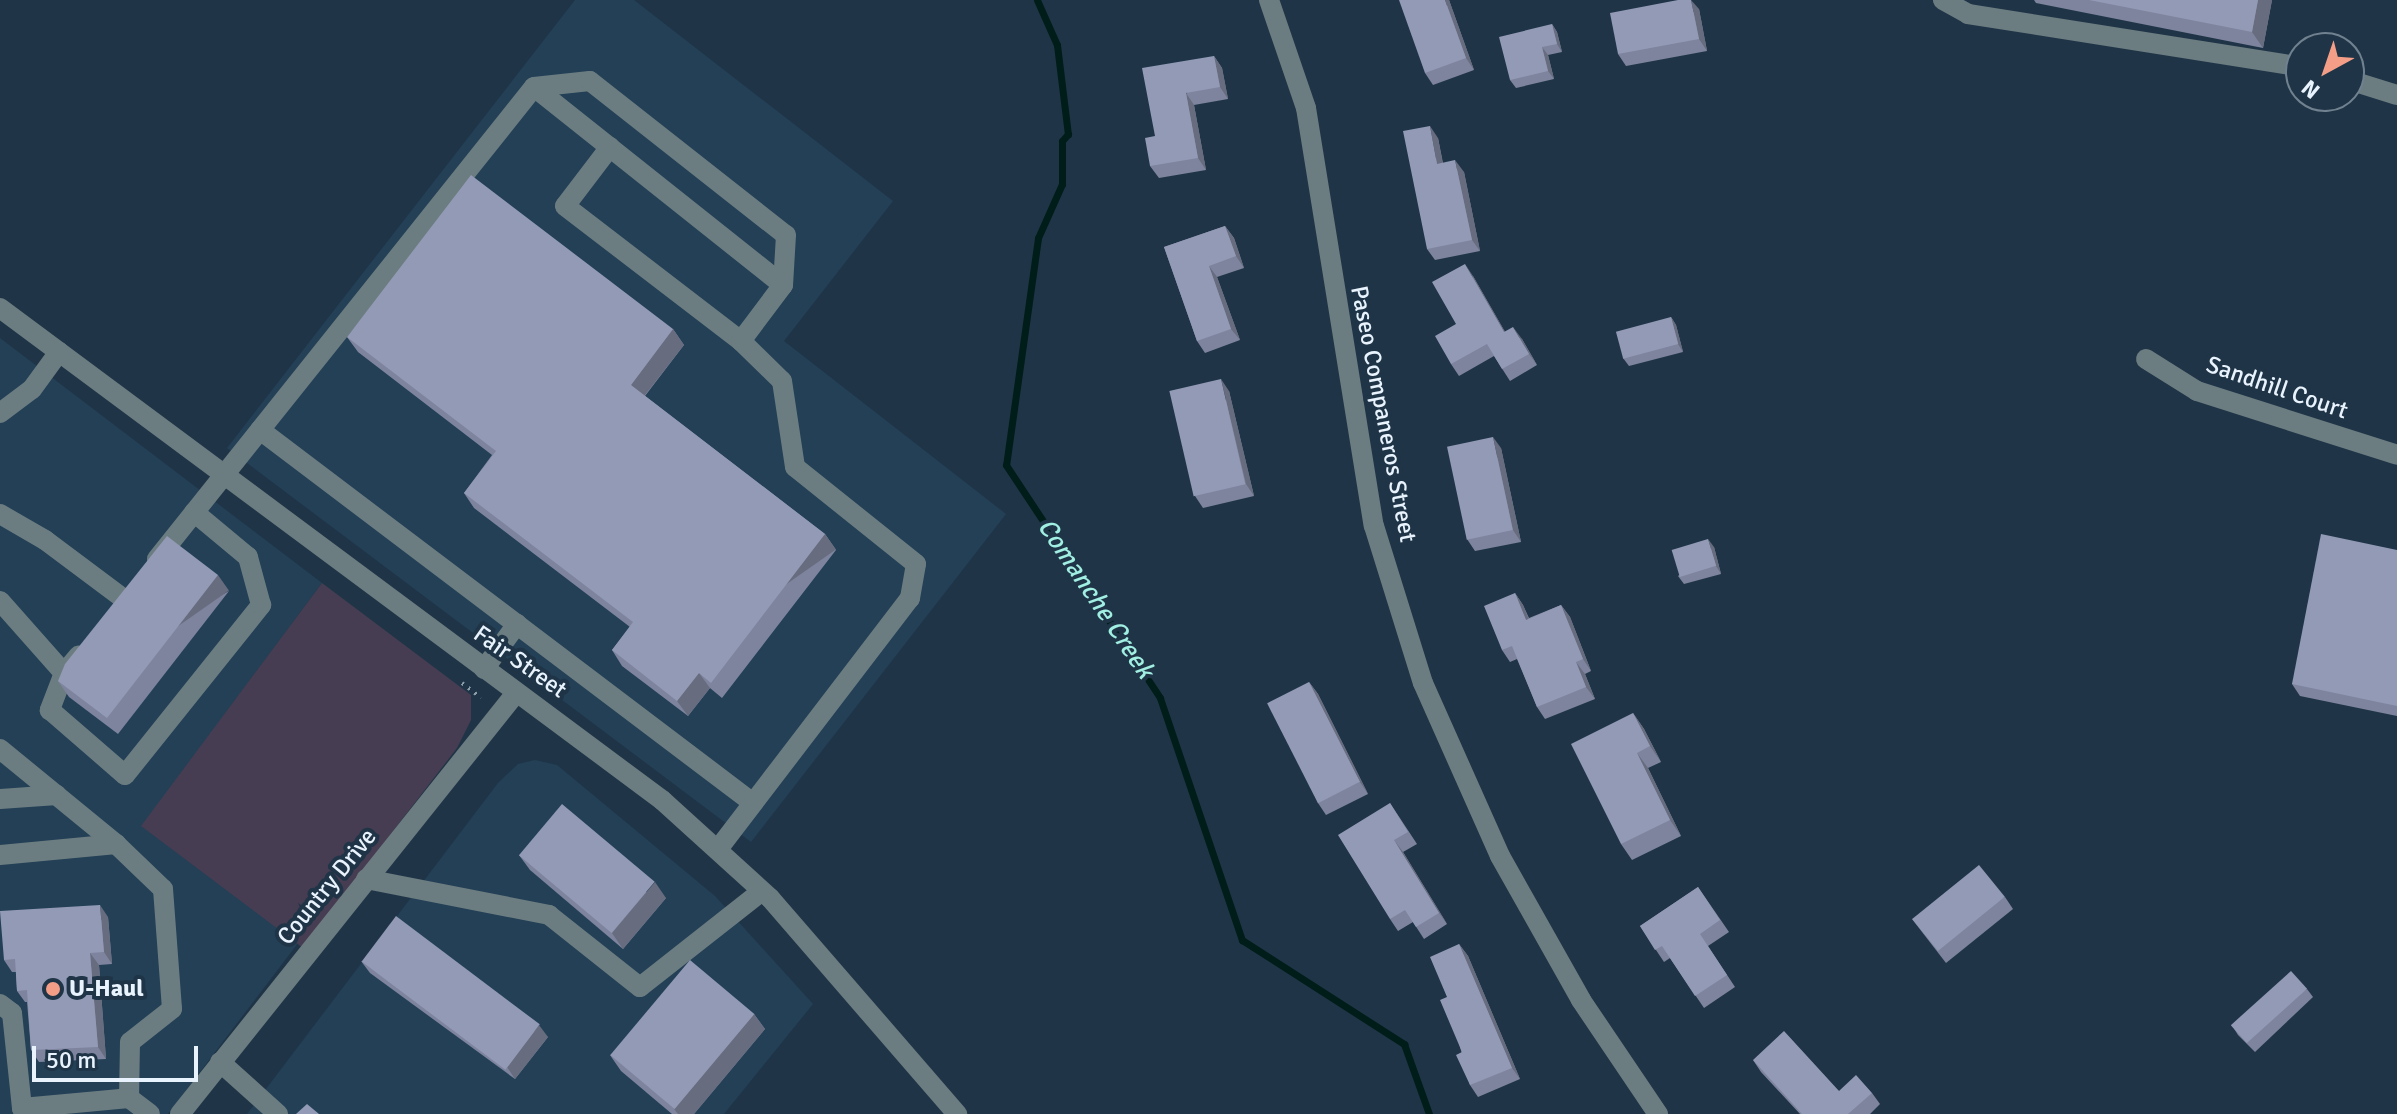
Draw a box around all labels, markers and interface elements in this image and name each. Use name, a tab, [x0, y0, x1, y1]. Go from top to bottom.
north arrow	[2285, 32, 2365, 112]
text: N	[2296, 74, 2325, 104]
street label: Paseo Companeros Street	[1344, 283, 1422, 545]
street label: Sandhill Court	[2203, 350, 2351, 426]
water label: Comanche Creek	[1030, 513, 1160, 685]
street label: Fair Street	[468, 619, 572, 705]
street label: Country Drive	[271, 823, 383, 951]
place label: U-Haul	[69, 975, 144, 1003]
marker: U-Haul	[44, 980, 62, 998]
scale bar	[36, 1030, 202, 1080]
text: 50 m	[46, 1045, 96, 1075]

